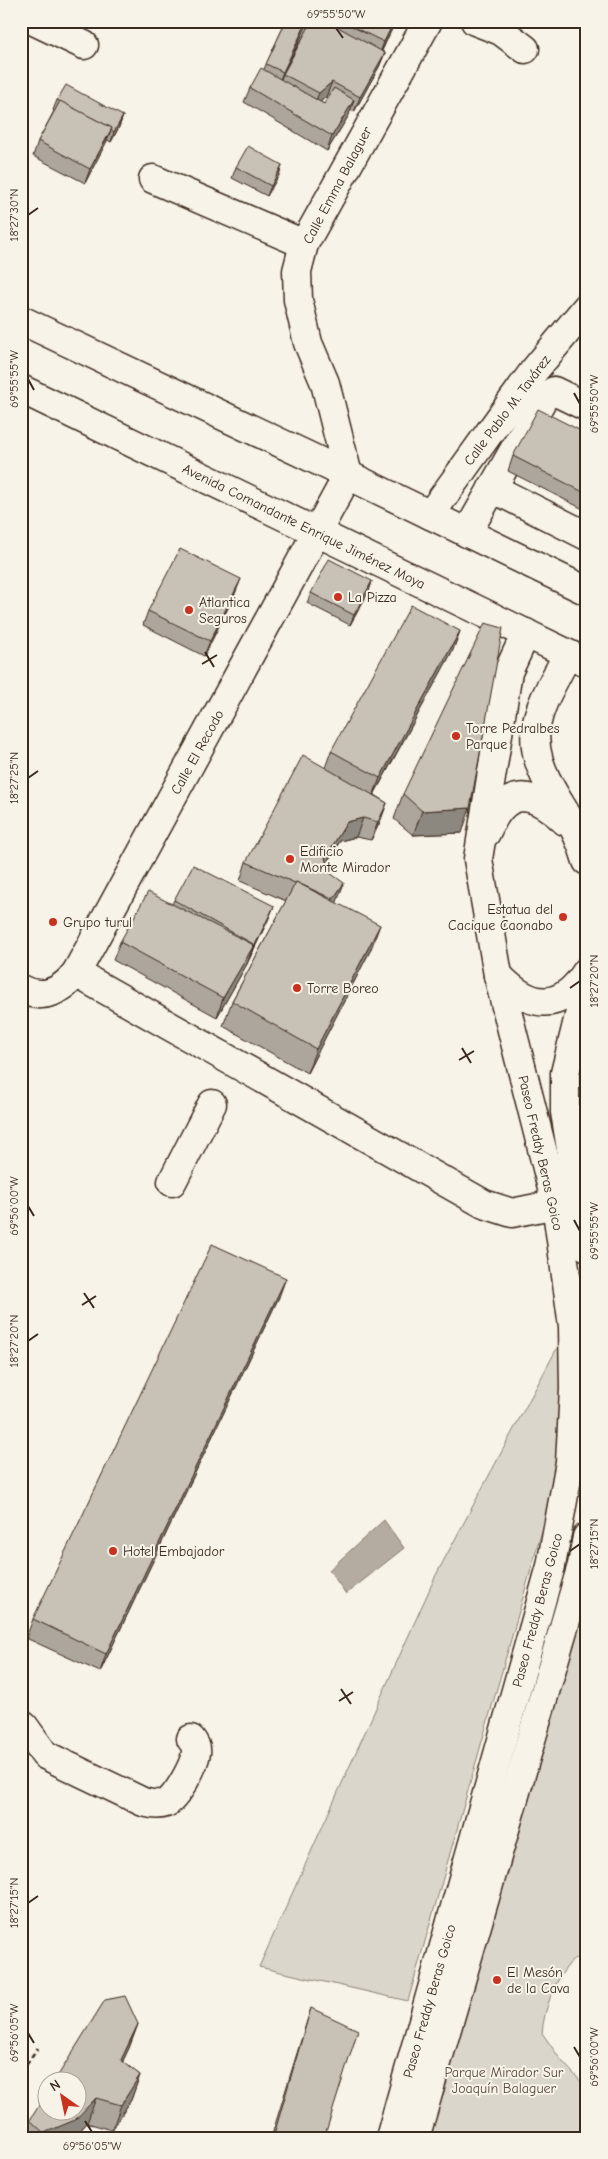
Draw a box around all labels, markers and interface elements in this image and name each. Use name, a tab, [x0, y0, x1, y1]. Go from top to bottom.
text: 69°55'50"W	[307, 7, 366, 21]
street label: Calle Emma Balaguer	[299, 123, 376, 247]
text: 18°27'30"N	[7, 189, 21, 241]
text: 69°55'55"W	[7, 349, 21, 408]
street label: Calle Pablo M. Tavárez	[460, 352, 554, 469]
text: 69°55'50"W	[587, 374, 601, 433]
street label: Avenida Comandante Enrique Jiménez Moya	[180, 460, 428, 593]
place label: La Pizza	[348, 589, 397, 606]
marker: La Pizza	[332, 591, 344, 603]
place label: Atlantica Seguros	[199, 594, 250, 627]
marker: Atlantica Seguros	[183, 604, 195, 616]
street label: Calle El Recodo	[167, 707, 228, 797]
place label: Torre Pedralbes Parque	[466, 720, 560, 753]
marker: Torre Pedralbes Parque	[450, 730, 462, 742]
text: 18°27'25"N	[7, 752, 21, 804]
place label: Edificio Monte Mirador	[300, 843, 390, 876]
marker: Edificio Monte Mirador	[284, 853, 296, 865]
place label: Estatua del Cacique Caonabo	[448, 901, 553, 934]
marker: Estatua del Cacique Caonabo	[557, 911, 569, 923]
place label: Grupo turul	[63, 914, 132, 931]
marker: Grupo turul	[47, 916, 59, 928]
text: 18°27'20"N	[587, 955, 601, 1007]
place label: Torre Boreo	[307, 980, 379, 997]
marker: Torre Boreo	[291, 982, 303, 994]
street label: Paseo Freddy Beras Goico	[514, 1074, 567, 1232]
text: 69°56'00"W	[7, 1176, 21, 1236]
text: 69°55'55"W	[587, 1201, 601, 1260]
text: 18°27'20"N	[7, 1315, 21, 1367]
text: 18°27'15"N	[587, 1519, 601, 1569]
street label: Paseo Freddy Beras Goico	[509, 1531, 566, 1689]
place label: Hotel Embajador	[123, 1543, 225, 1560]
marker: Hotel Embajador	[107, 1545, 119, 1557]
text: 18°27'15"N	[7, 1878, 21, 1928]
street label: Paseo Freddy Beras Goico	[399, 1922, 460, 2080]
place label: El Mesón de la Cava	[507, 1964, 570, 1997]
marker: El Mesón de la Cava	[491, 1974, 503, 1986]
text: 69°56'05"W	[7, 2003, 21, 2062]
text: 69°56'00"W	[587, 2027, 601, 2087]
park label: Parque Mirador Sur Joaquín Balaguer	[445, 2064, 564, 2097]
north arrow	[38, 2072, 88, 2122]
text: N	[47, 2076, 64, 2095]
text: 69°56'05"W	[63, 2139, 122, 2153]

